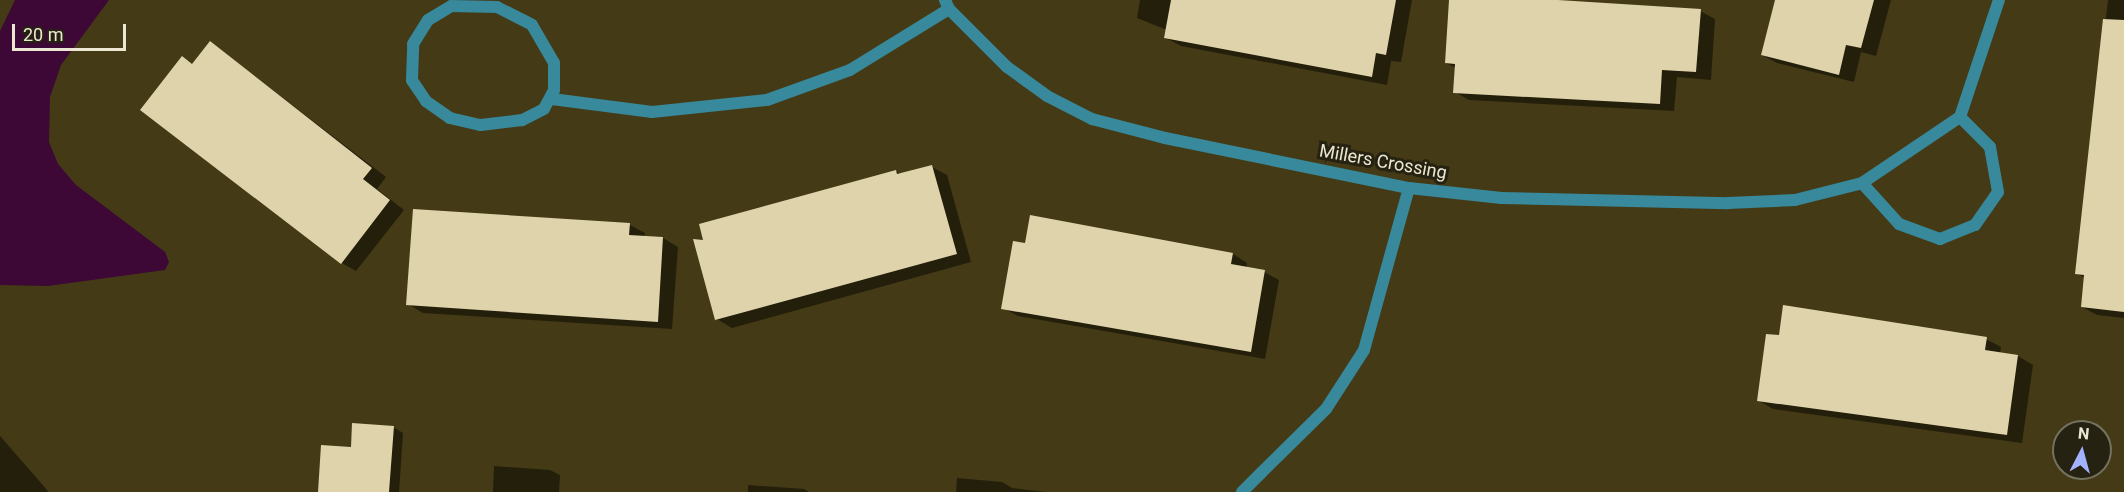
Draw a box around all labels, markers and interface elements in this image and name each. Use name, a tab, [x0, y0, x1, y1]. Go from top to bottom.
scale bar	[15, 12, 129, 50]
text: 20 m	[23, 24, 63, 45]
street label: Millers Crossing	[1318, 140, 1448, 184]
north arrow	[2052, 420, 2112, 480]
text: N	[2077, 424, 2090, 444]

